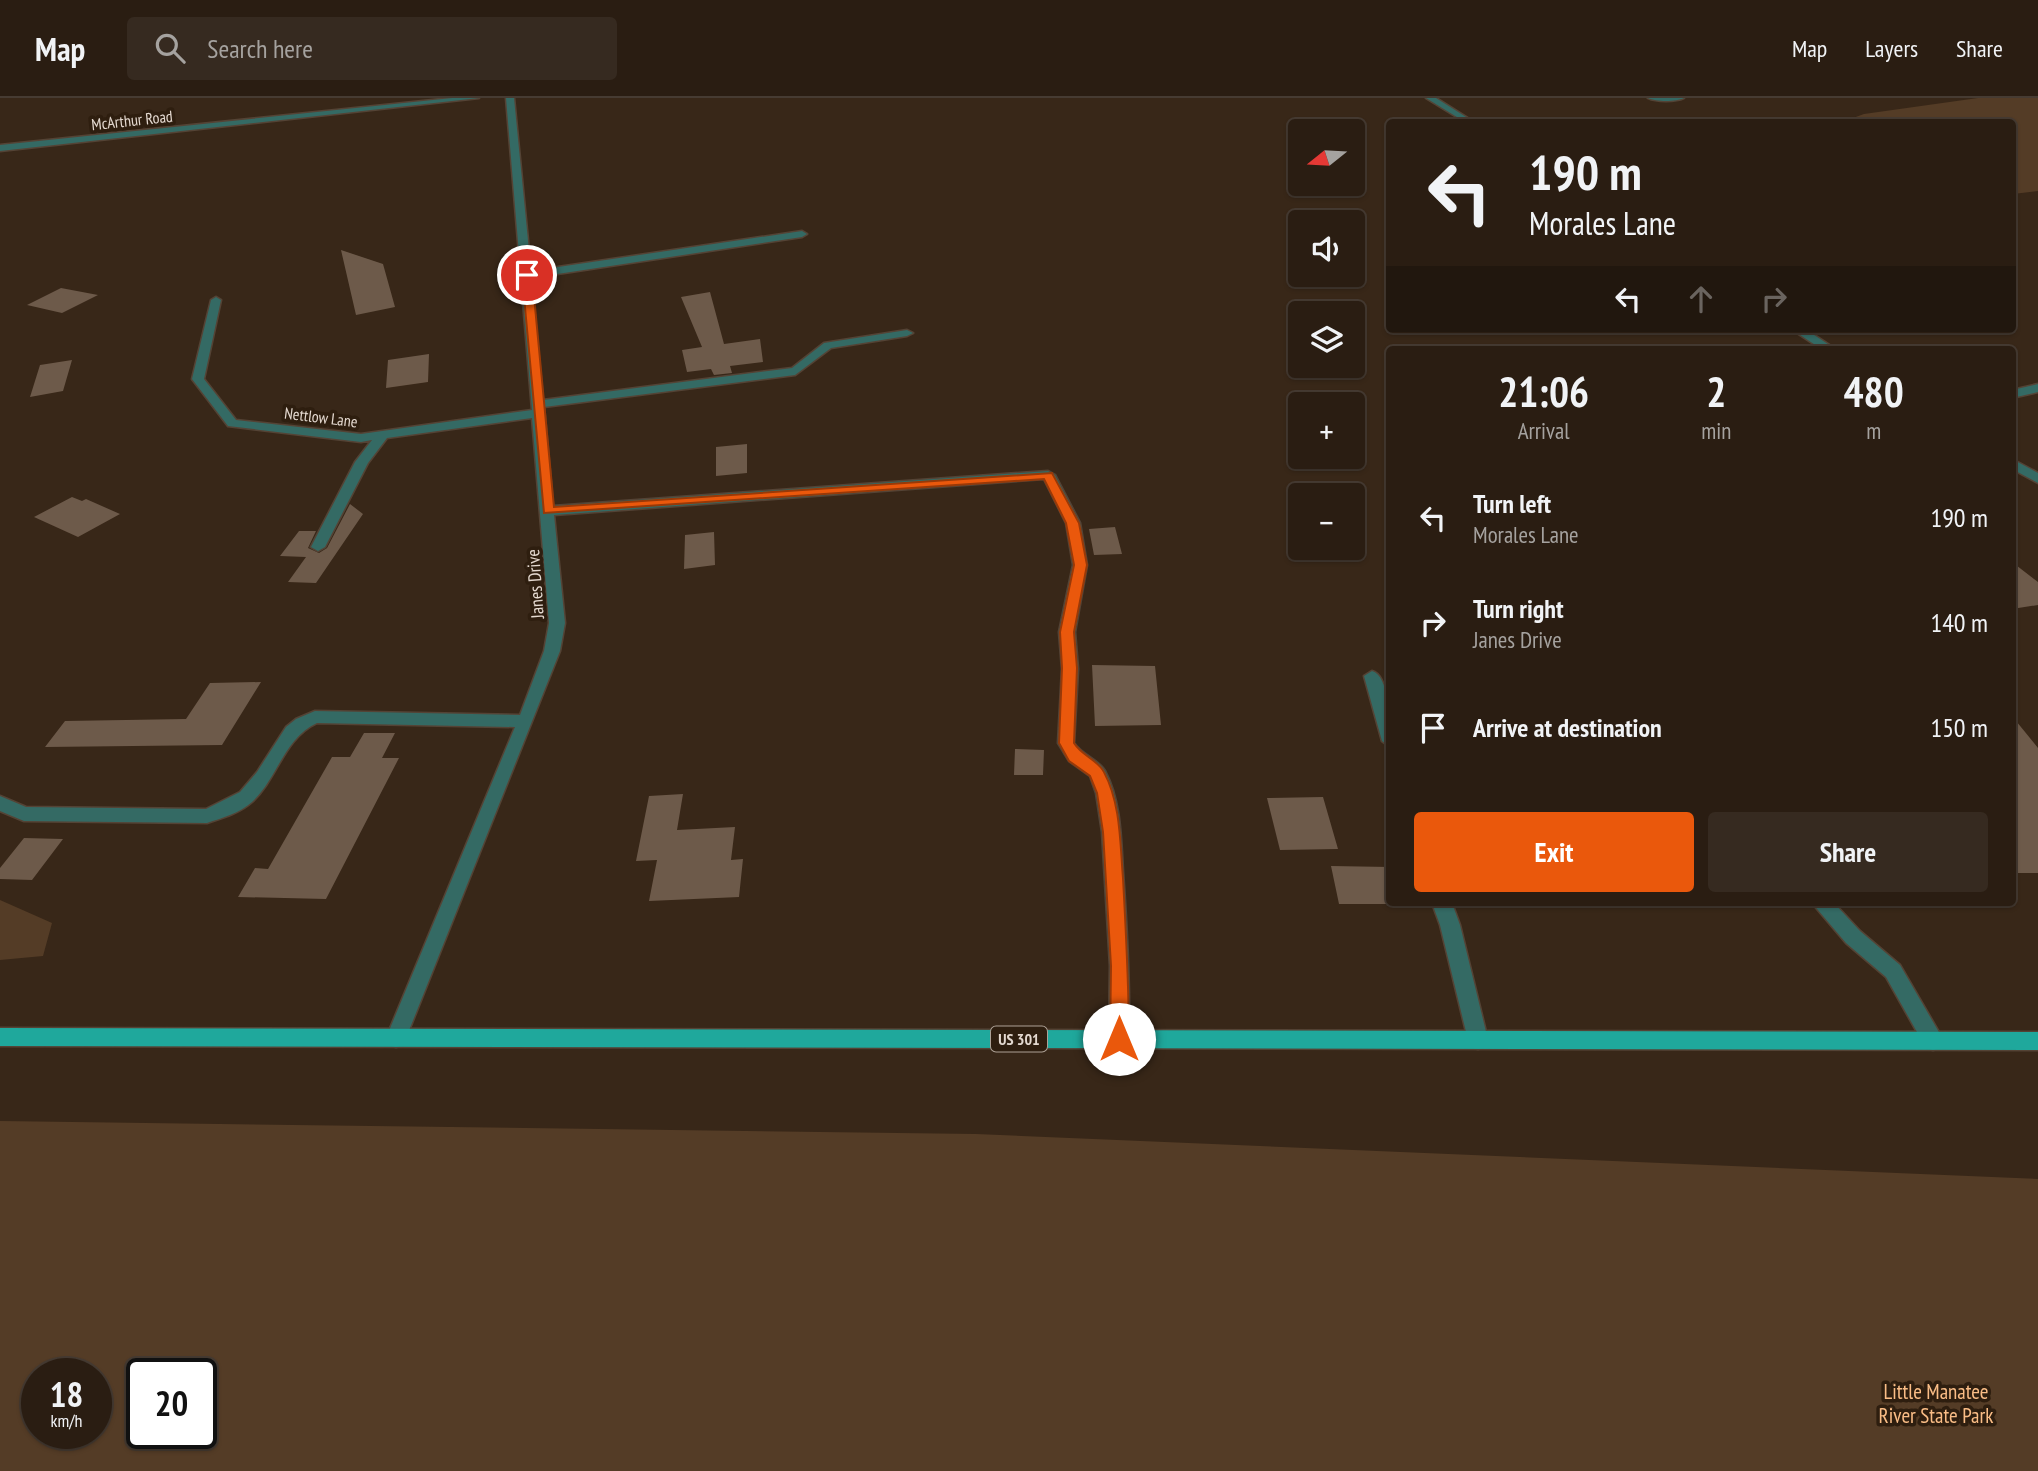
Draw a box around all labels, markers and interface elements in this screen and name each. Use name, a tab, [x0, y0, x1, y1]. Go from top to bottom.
search box	[127, 17, 617, 80]
text: Map	[35, 27, 85, 70]
icon: search	[151, 29, 189, 67]
text: Search here	[207, 32, 313, 65]
text: Map	[1792, 33, 1827, 64]
text: Layers	[1865, 33, 1918, 64]
text: Share	[1956, 33, 2003, 64]
street label: McArthur Road	[90, 106, 174, 134]
north arrow	[1288, 119, 1365, 196]
map controls	[1288, 119, 1365, 560]
text: 190 m	[1529, 140, 1642, 204]
icon: left	[1414, 147, 1505, 238]
text: Morales Lane	[1529, 202, 1676, 244]
button: sound	[1288, 210, 1365, 287]
pin	[497, 245, 557, 305]
icon: arrive	[508, 256, 546, 294]
icon: left	[1609, 280, 1647, 318]
icon: ahead	[1682, 280, 1720, 318]
icon: right	[1755, 280, 1793, 318]
button: layers	[1288, 301, 1365, 378]
text: 21:06	[1498, 364, 1589, 419]
text: 2	[1706, 364, 1726, 419]
text: 480	[1844, 364, 1904, 419]
button: +	[1288, 392, 1365, 469]
street label: Nettlow Lane	[283, 403, 359, 431]
text: Arrival	[1518, 416, 1570, 445]
text: min	[1701, 416, 1731, 445]
text: m	[1866, 416, 1881, 445]
button: −	[1288, 483, 1365, 560]
text: Turn left	[1473, 487, 1551, 520]
icon: left	[1414, 499, 1452, 537]
text: 190 m	[1930, 501, 1988, 534]
text: Morales Lane	[1473, 520, 1579, 549]
street label: Janes Drive	[521, 549, 549, 620]
text: Turn right	[1473, 592, 1564, 625]
icon: right	[1414, 604, 1452, 642]
text: 140 m	[1930, 606, 1988, 639]
text: Janes Drive	[1473, 625, 1562, 654]
icon: arrive	[1414, 709, 1452, 747]
text: Arrive at destination	[1473, 711, 1662, 744]
text: 150 m	[1930, 711, 1988, 744]
button: Exit	[1414, 812, 1694, 892]
button: Share	[1708, 812, 1988, 892]
position arrow	[1082, 1002, 1156, 1076]
road number: US 301	[991, 1026, 1047, 1051]
speed limit sign: 20	[126, 1358, 217, 1449]
text: 18	[50, 1371, 83, 1417]
park label: Little Manatee River State Park	[1879, 1378, 1993, 1429]
text: km/h	[51, 1409, 82, 1432]

